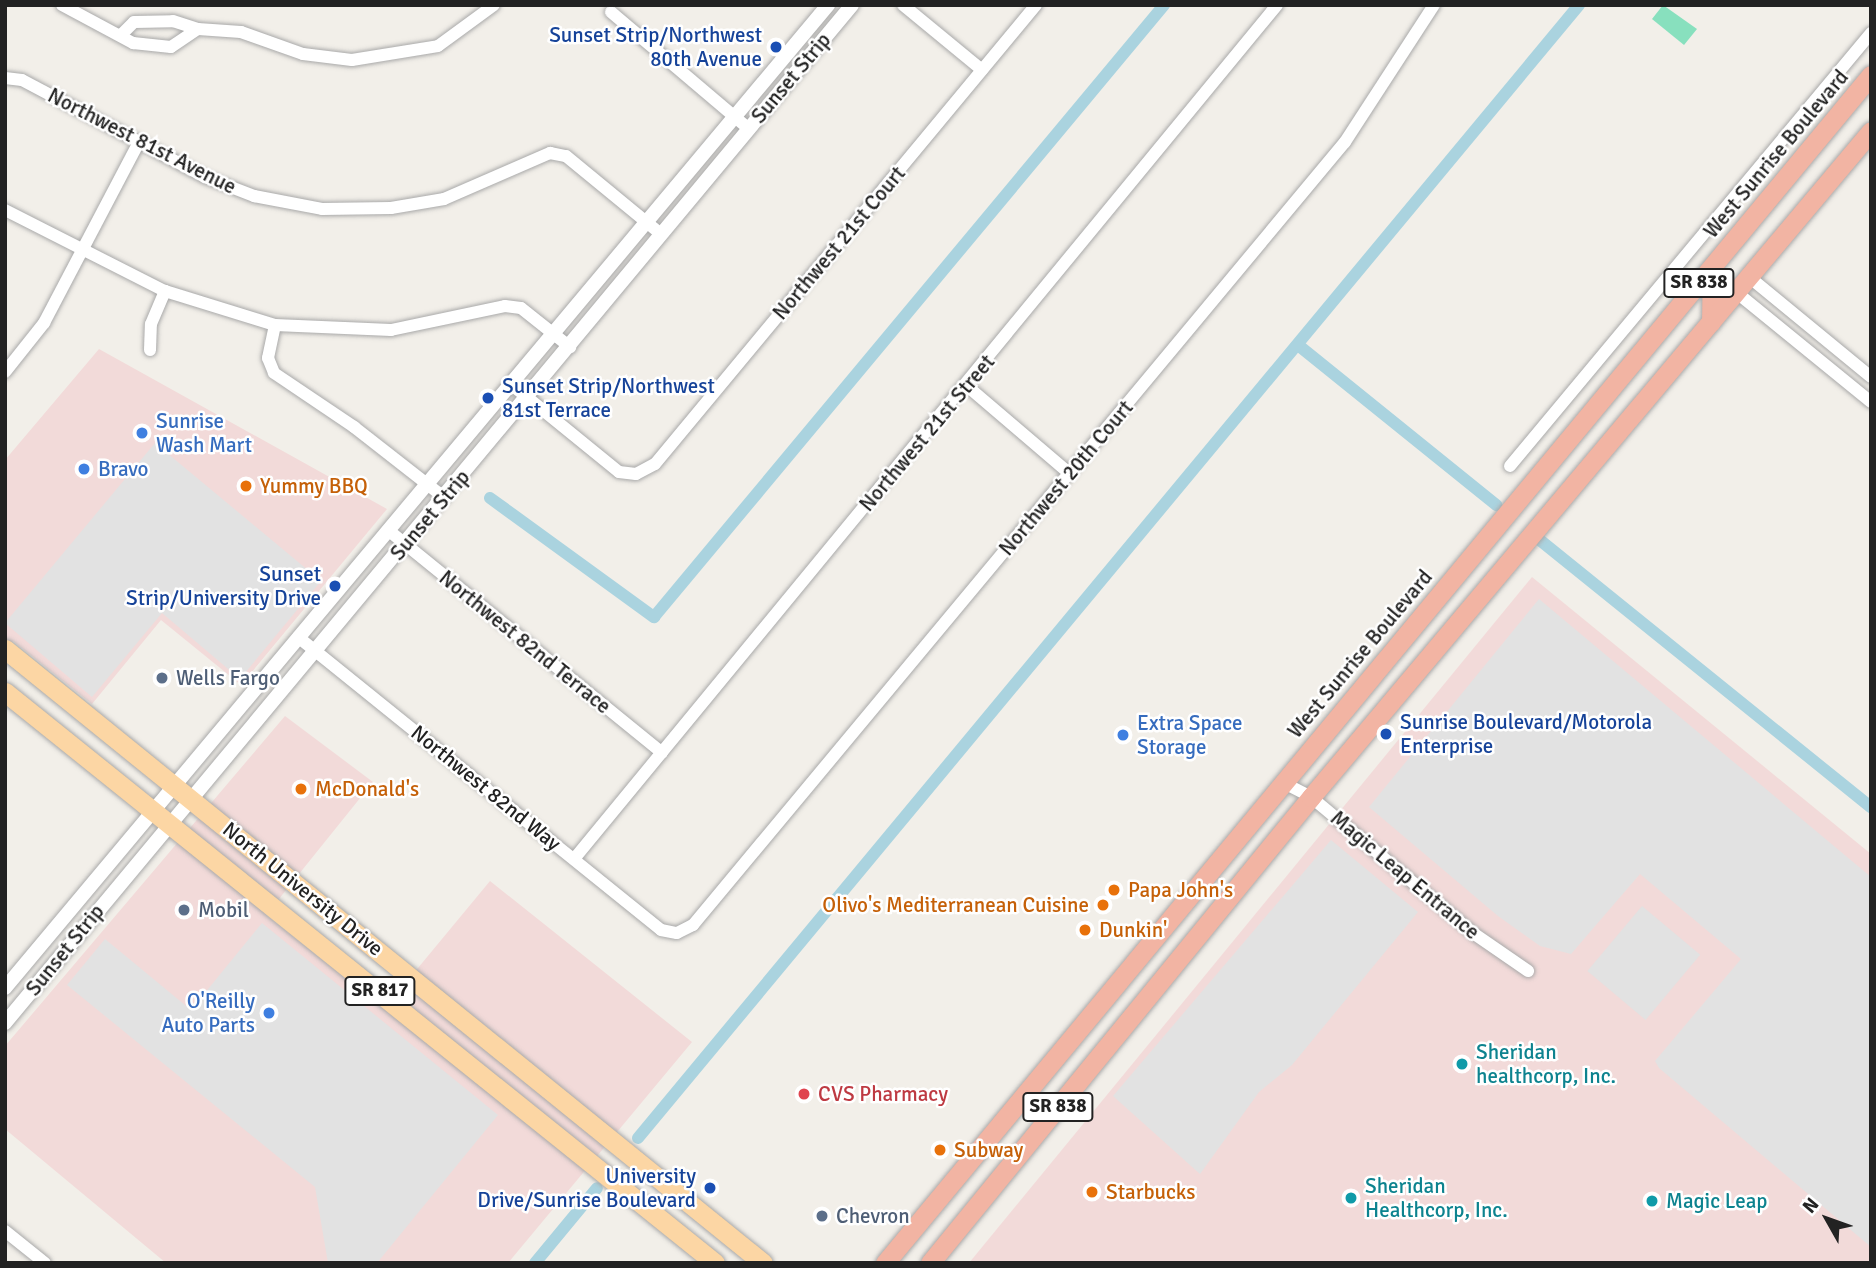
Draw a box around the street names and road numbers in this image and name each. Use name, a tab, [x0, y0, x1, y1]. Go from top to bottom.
street label: Sunset Strip	[746, 28, 836, 128]
street label: West Sunrise Boulevard	[1698, 65, 1854, 243]
street label: Northwest 81st Avenue	[44, 83, 240, 199]
street label: Northwest 21st Court	[767, 161, 911, 325]
road number: SR 838	[1662, 268, 1736, 298]
street label: Northwest 21st Street	[854, 349, 1000, 517]
street label: Northwest 20th Court	[994, 395, 1138, 561]
street label: Sunset Strip	[385, 465, 475, 565]
street label: Northwest 82nd Terrace	[434, 565, 616, 719]
street label: West Sunrise Boulevard	[1282, 565, 1438, 743]
street label: Northwest 82nd Way	[406, 720, 566, 856]
street label: Magic Leap Entrance	[1325, 805, 1485, 945]
street label: North University Drive	[218, 817, 388, 961]
street label: Sunset Strip	[21, 899, 109, 1001]
road number: SR 817	[343, 976, 417, 1007]
road number: SR 838	[1021, 1092, 1095, 1122]

